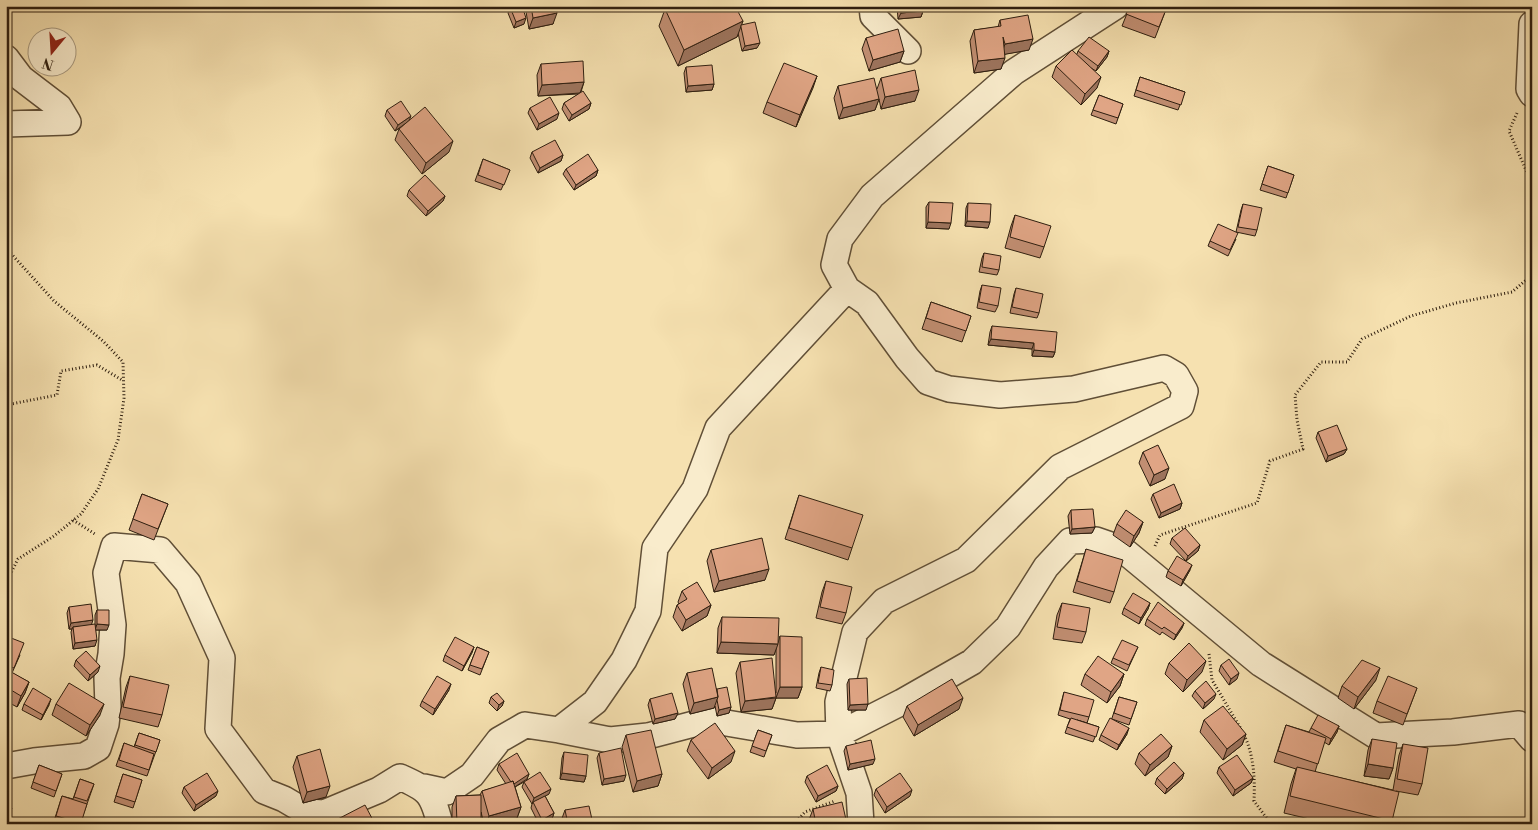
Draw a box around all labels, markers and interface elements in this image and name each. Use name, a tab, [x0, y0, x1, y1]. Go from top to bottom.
north arrow	[28, 28, 78, 78]
text: N	[40, 53, 56, 74]

